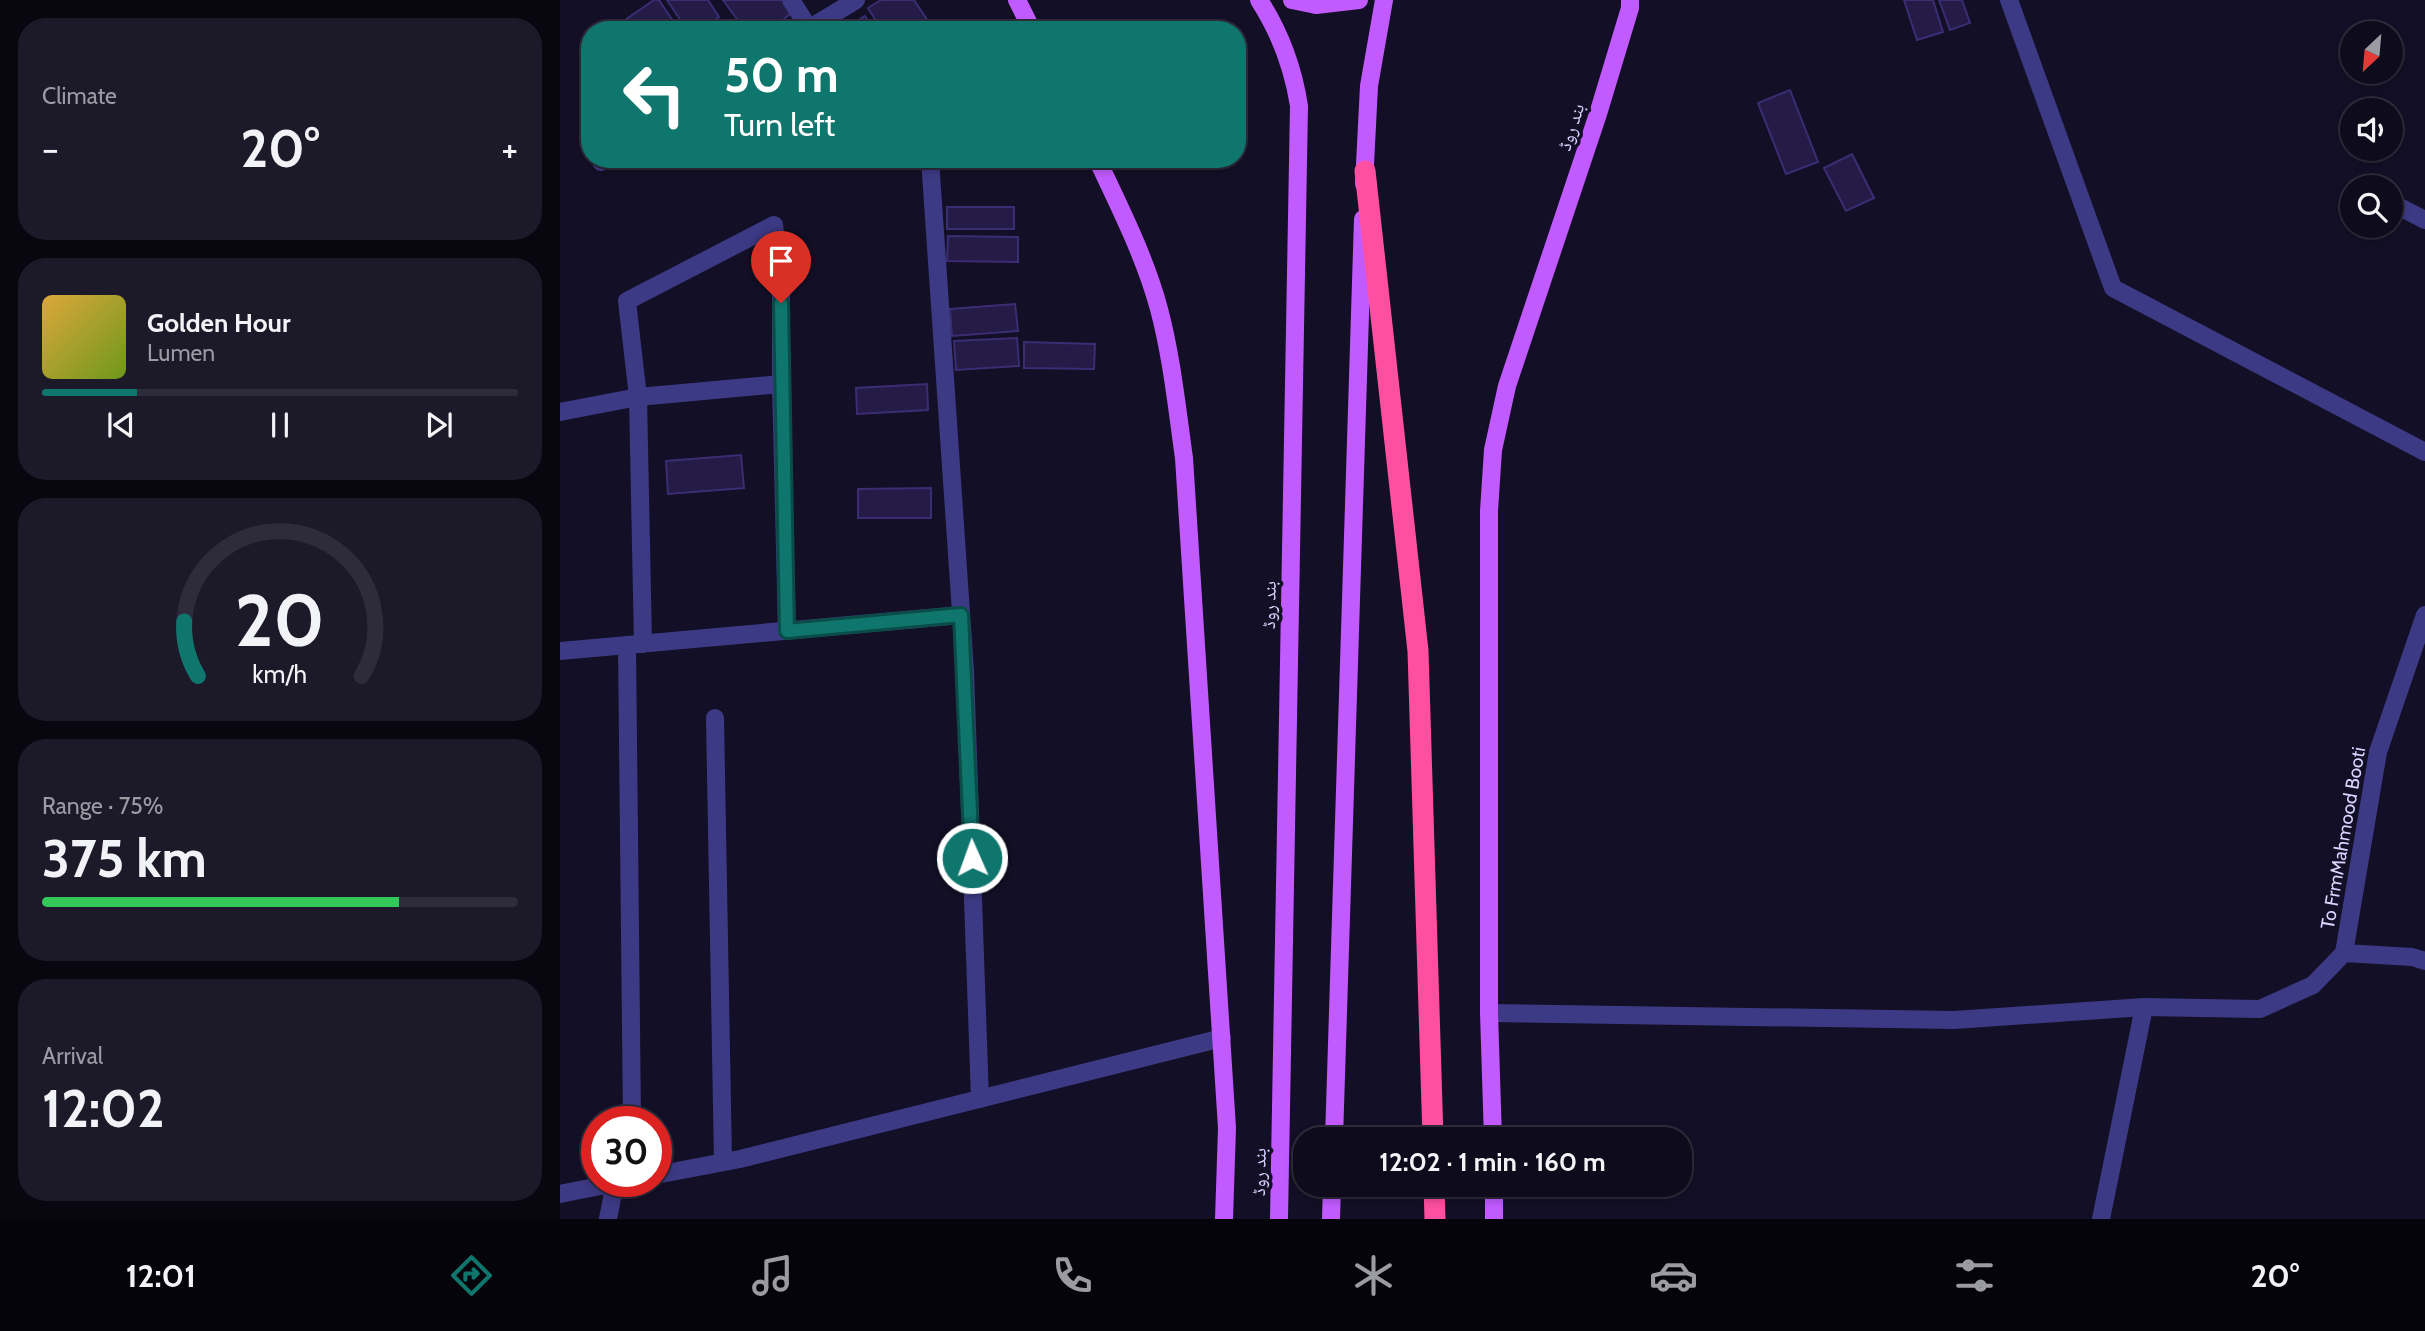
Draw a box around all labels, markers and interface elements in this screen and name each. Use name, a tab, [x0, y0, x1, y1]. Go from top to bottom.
north arrow	[2340, 21, 2403, 84]
map controls	[2340, 21, 2403, 238]
text: 50 m	[724, 45, 839, 104]
icon: left	[609, 49, 700, 140]
text: Climate	[42, 82, 117, 110]
button: sound	[2340, 98, 2403, 161]
street label: بند روڈ	[1553, 101, 1589, 153]
text: Turn left	[724, 105, 835, 144]
text: 20°	[240, 117, 320, 180]
text: −	[42, 125, 59, 172]
text: +	[501, 125, 518, 172]
button: search	[2340, 175, 2403, 238]
pin	[751, 231, 811, 303]
icon: arrive	[762, 242, 800, 280]
text: Golden Hour	[147, 307, 290, 339]
text: Lumen	[147, 339, 215, 367]
icon: previous	[102, 406, 140, 444]
icon: pause	[261, 406, 299, 444]
icon: next	[420, 406, 458, 444]
text: 20	[235, 576, 325, 664]
street label: بند روڈ	[1257, 581, 1281, 629]
text: km/h	[253, 658, 307, 688]
street label: To FrmMahmood Booti	[2316, 745, 2370, 931]
text: Range · 75%	[42, 792, 163, 820]
position arrow	[935, 821, 1009, 895]
text: 375 km	[42, 827, 207, 890]
text: Arrival	[42, 1042, 103, 1070]
text: 12:02	[42, 1077, 164, 1140]
speed limit sign: 30	[581, 1106, 672, 1197]
text: 12:02 · 1 min · 160 m	[1379, 1146, 1606, 1178]
street label: بند روڈ	[1247, 1148, 1271, 1196]
icon: directions	[447, 1251, 496, 1300]
icon: music	[748, 1251, 797, 1300]
icon: phone	[1048, 1251, 1097, 1300]
icon: climate	[1349, 1251, 1398, 1300]
icon: car	[1649, 1251, 1698, 1300]
icon: filters	[1950, 1251, 1999, 1300]
text: 12:01	[126, 1256, 196, 1295]
text: 20°	[2250, 1256, 2299, 1295]

